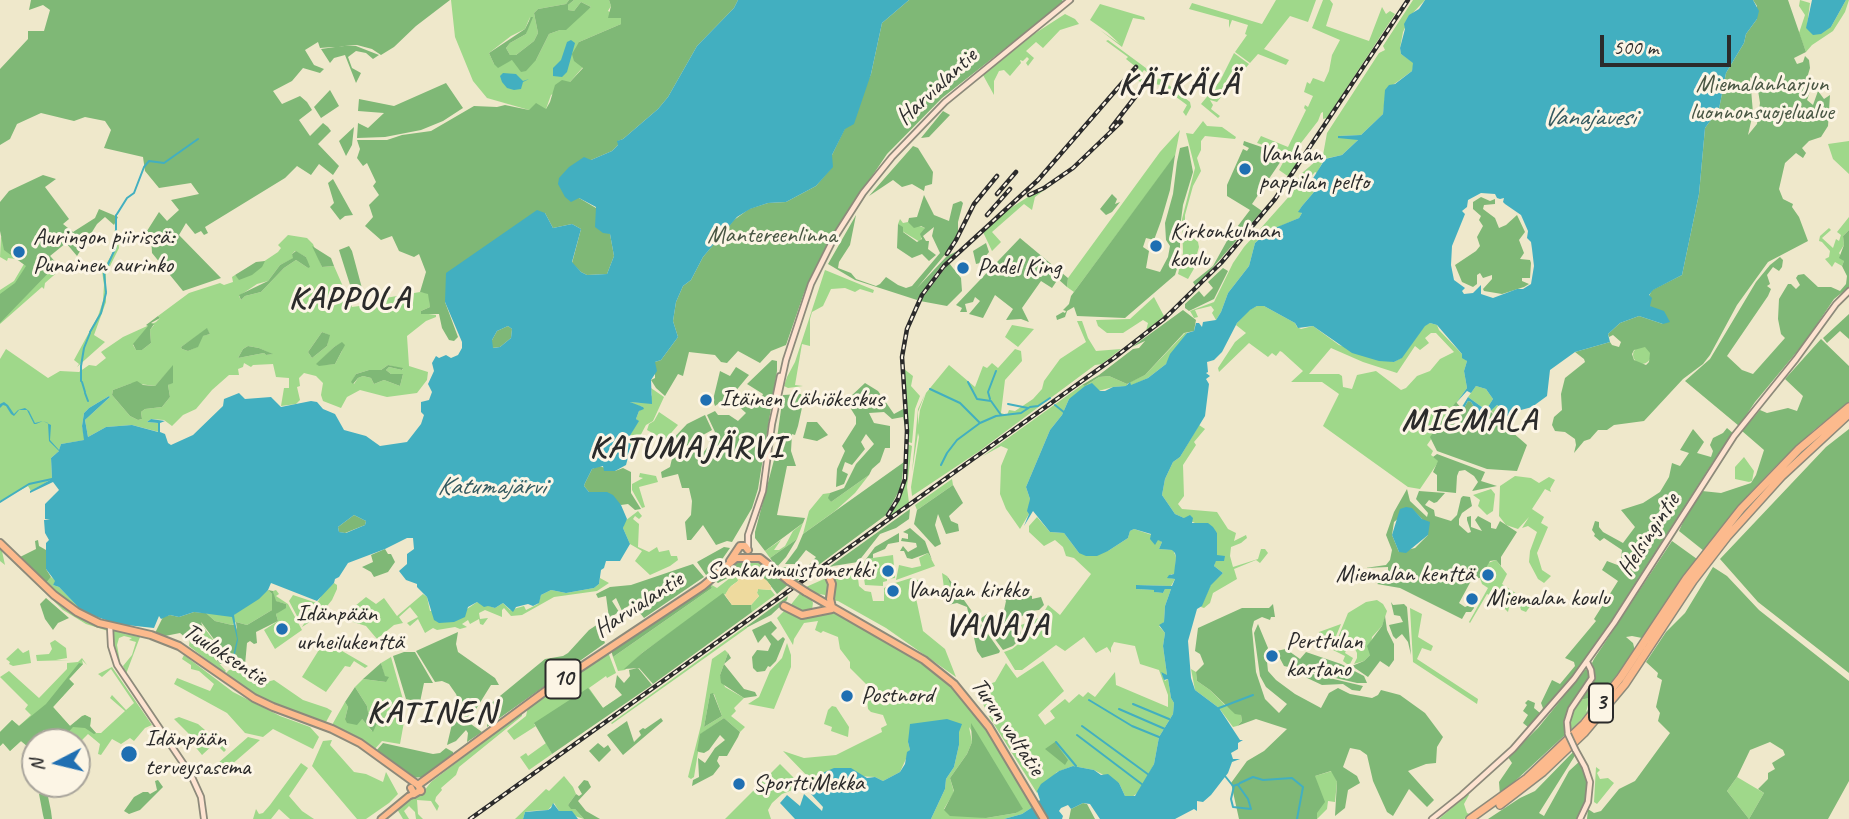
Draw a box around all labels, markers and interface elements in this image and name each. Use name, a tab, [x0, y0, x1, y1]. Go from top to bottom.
scale bar	[1604, 21, 1735, 65]
text: 500 m	[1613, 34, 1658, 60]
street label: Harvialantie	[890, 42, 984, 132]
district label: KÄIKÄLÄ	[1119, 67, 1239, 105]
park label: Miemalanharjun luonnonsuojelualue	[1690, 71, 1834, 127]
water label: Vanajavesi	[1543, 102, 1635, 134]
place label: Vanhan pappilan pelto	[1259, 141, 1369, 197]
marker: Vanhan pappilan pelto	[1237, 161, 1253, 177]
place label: Kirkonkulman koulu	[1170, 218, 1280, 274]
park label: Mantereenlinna	[707, 222, 837, 250]
place label: Auringon piirissä: Punainen aurinko	[33, 224, 174, 280]
marker: Kirkonkulman koulu	[1148, 238, 1164, 254]
marker: Auringon piirissä: Punainen aurinko	[11, 244, 27, 260]
place label: Padel King	[977, 254, 1061, 282]
marker: Padel King	[955, 260, 971, 276]
district label: KAPPOLA	[290, 281, 410, 319]
place label: Itäinen Lähiökeskus	[720, 386, 884, 414]
marker: Itäinen Lähiökeskus	[698, 392, 714, 408]
district label: MIEMALA	[1403, 403, 1537, 441]
district label: KATUMAJÄRVI	[591, 430, 783, 468]
water label: Katumajärvi	[437, 471, 545, 503]
street label: Helsingintie	[1612, 488, 1686, 582]
place label: Sankarimuistomerkki	[706, 557, 874, 585]
place label: Miemalan kenttä	[1336, 561, 1474, 589]
marker: Sankarimuistomerkki	[880, 563, 896, 579]
street label: Harvialantie	[589, 566, 689, 644]
marker: Miemalan kenttä	[1480, 567, 1496, 583]
place label: Vanajan kirkko	[907, 577, 1028, 605]
marker: Vanajan kirkko	[885, 583, 901, 599]
place label: Miemalan koulu	[1486, 585, 1610, 613]
marker: Miemalan koulu	[1464, 591, 1480, 607]
place label: Idänpään urheilukenttä	[296, 601, 404, 657]
district label: VANAJA	[946, 608, 1048, 646]
street label: Tuuloksentie	[177, 617, 273, 693]
marker: Idänpään urheilukenttä	[274, 621, 290, 637]
place label: Perttulan kartano	[1286, 628, 1363, 684]
marker: Perttulan kartano	[1264, 648, 1280, 664]
road number: 10	[546, 660, 580, 698]
street label: Turun valtatie	[964, 673, 1050, 781]
place label: Postnord	[861, 682, 933, 710]
road number: 3	[1589, 684, 1613, 722]
marker: Postnord	[839, 688, 855, 704]
district label: KATINEN	[368, 695, 496, 733]
place label: Idänpään terveysasema	[145, 726, 250, 782]
north arrow	[21, 728, 91, 798]
marker: Idänpään terveysasema	[119, 744, 139, 764]
text: N	[25, 758, 50, 773]
place label: SporttiMekka	[753, 770, 864, 798]
marker: SporttiMekka	[731, 776, 747, 792]

